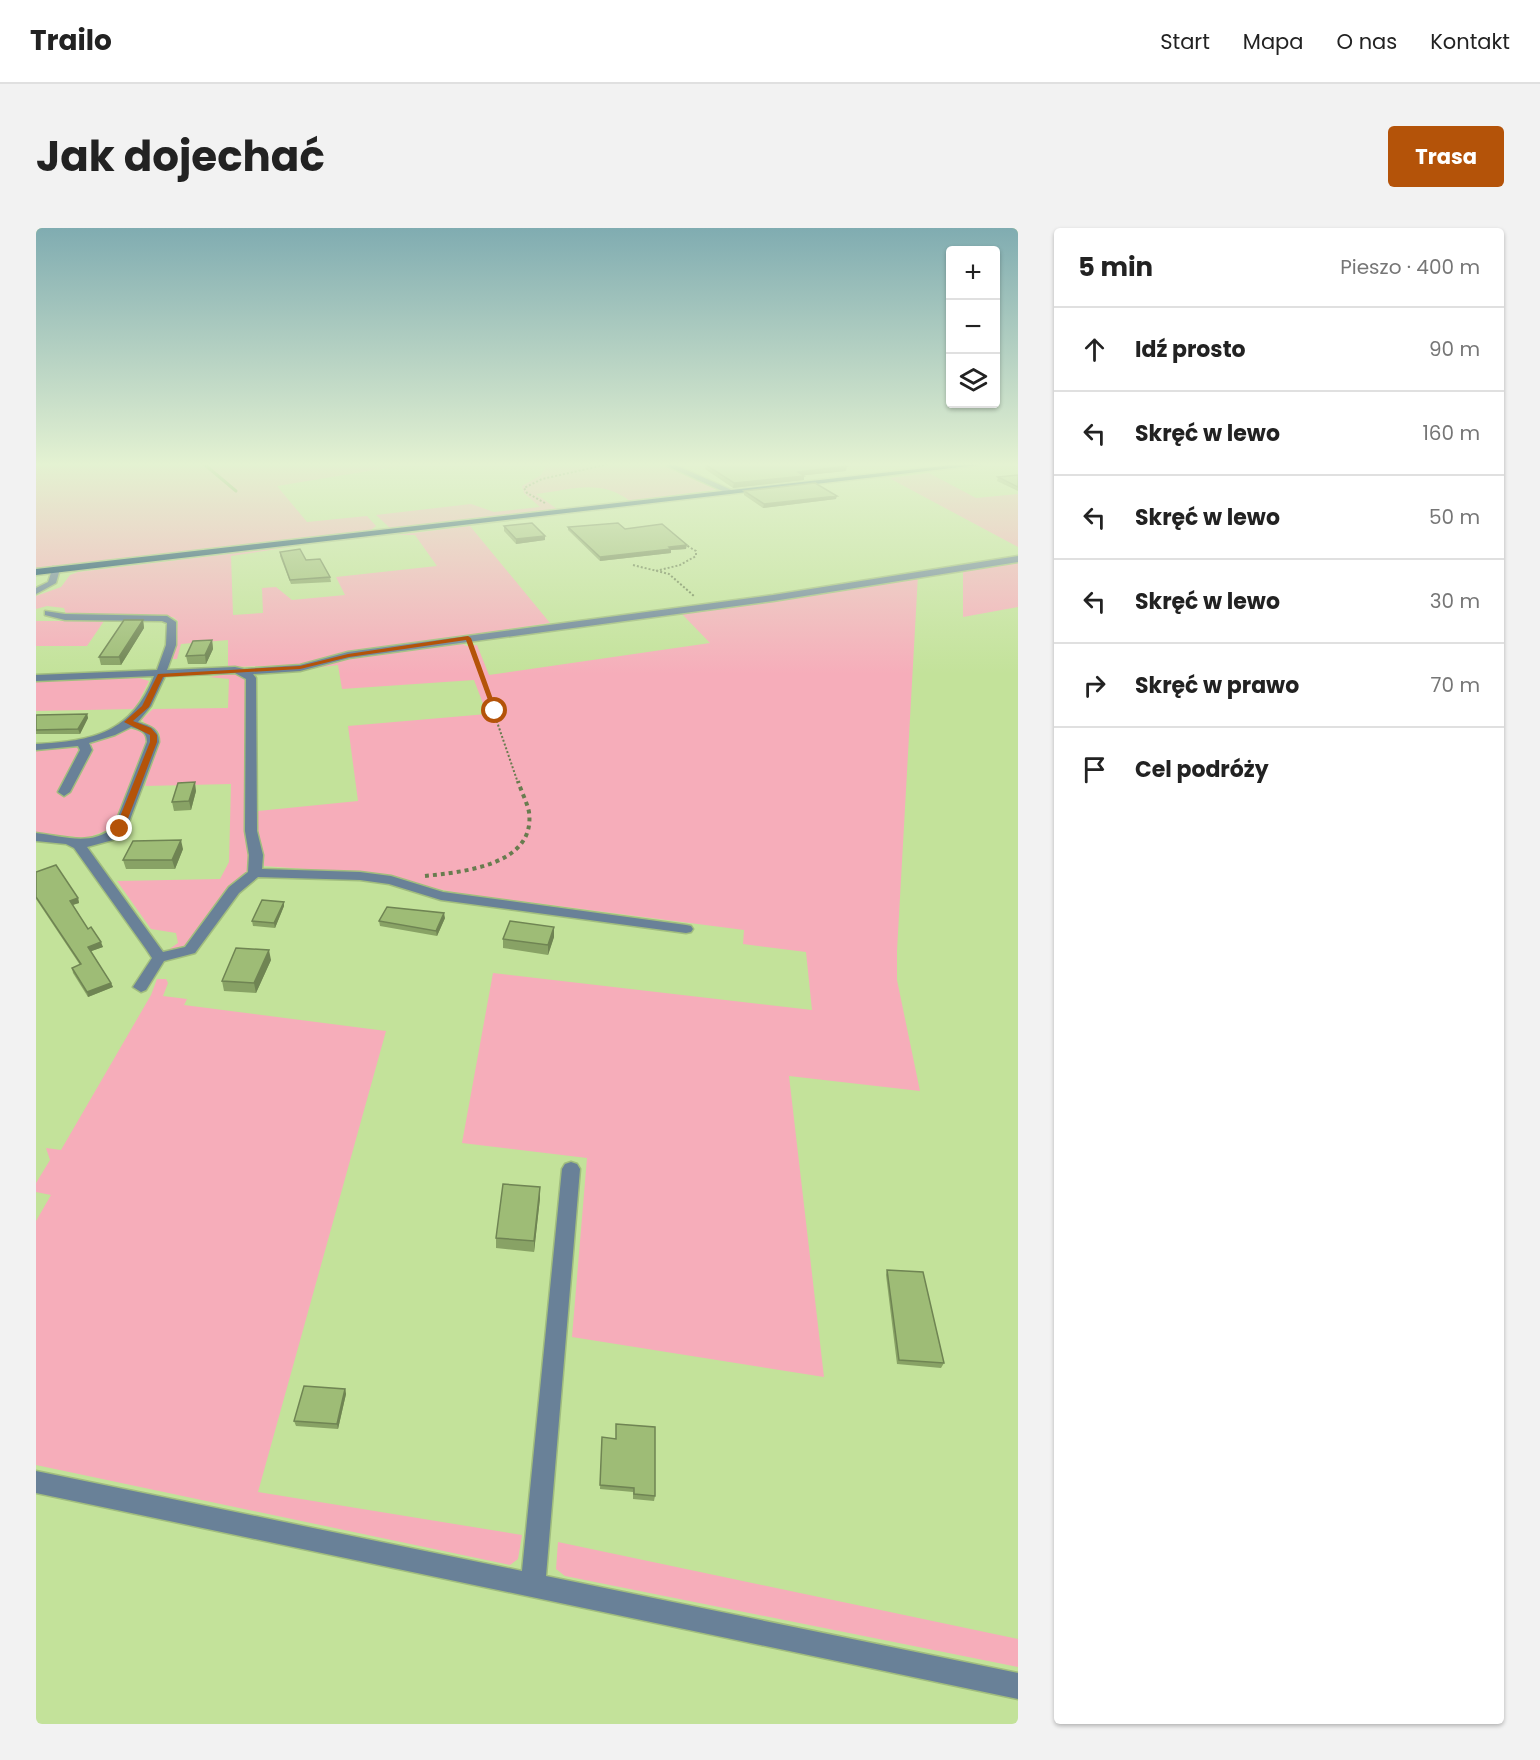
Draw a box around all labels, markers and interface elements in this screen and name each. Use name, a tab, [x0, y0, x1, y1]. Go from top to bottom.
text: Trailo	[30, 21, 112, 60]
text: Start	[1160, 27, 1210, 56]
text: Mapa	[1243, 27, 1304, 56]
text: O nas	[1337, 27, 1397, 56]
text: Kontakt	[1430, 27, 1510, 56]
button: Trasa	[1388, 126, 1504, 187]
text: Jak dojechać	[36, 127, 325, 186]
map controls	[946, 246, 1000, 408]
button: +	[946, 246, 1000, 300]
text: 5 min	[1078, 249, 1153, 285]
text: Pieszo · 400 m	[1340, 253, 1480, 281]
button: −	[946, 300, 1000, 354]
icon: ahead	[1078, 333, 1111, 366]
text: Idź prosto	[1135, 334, 1246, 365]
text: 90 m	[1429, 335, 1480, 363]
button: layers	[946, 354, 1000, 408]
icon: left	[1078, 417, 1111, 450]
text: Skręć w lewo	[1135, 418, 1280, 449]
text: 160 m	[1422, 419, 1480, 447]
icon: left	[1078, 501, 1111, 534]
text: Skręć w lewo	[1135, 502, 1280, 533]
text: 50 m	[1429, 503, 1480, 531]
icon: left	[1078, 585, 1111, 618]
text: Skręć w lewo	[1135, 586, 1280, 617]
text: 30 m	[1430, 587, 1480, 615]
icon: right	[1078, 669, 1111, 702]
text: Skręć w prawo	[1135, 670, 1299, 701]
text: 70 m	[1431, 671, 1480, 699]
route start	[481, 697, 507, 723]
icon: arrive	[1078, 753, 1111, 786]
text: Cel podróży	[1135, 754, 1269, 785]
route end	[106, 815, 132, 841]

